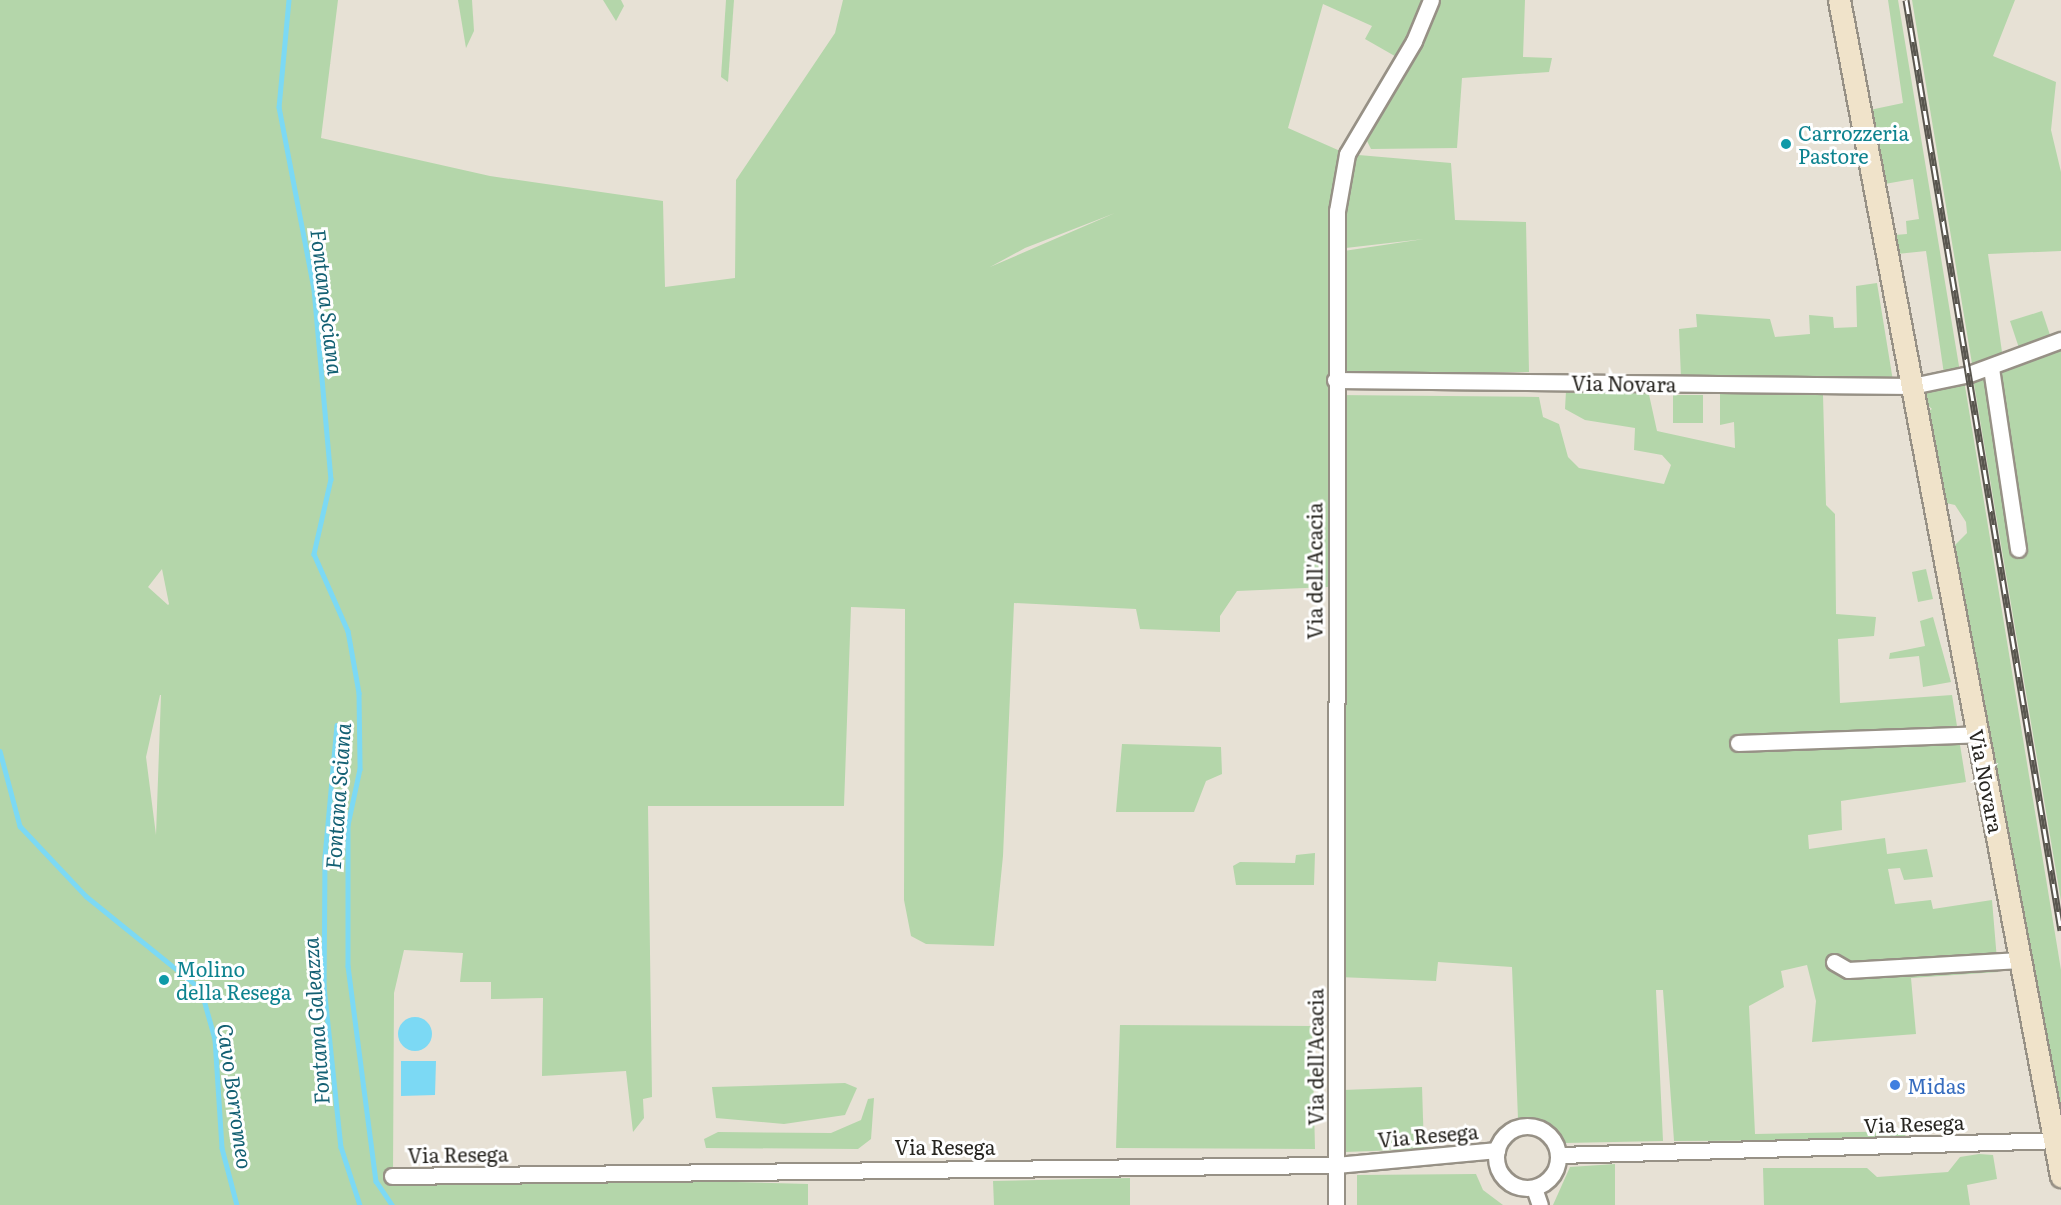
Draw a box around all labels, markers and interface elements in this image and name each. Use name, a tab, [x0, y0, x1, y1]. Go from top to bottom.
place label: Carrozzeria Pastore	[1798, 120, 1909, 167]
marker: Carrozzeria Pastore	[1779, 137, 1793, 151]
water label: Fontana Sciana	[307, 228, 349, 376]
street label: Via Novara	[1571, 370, 1677, 396]
street label: Via dell'Acacia	[1302, 503, 1326, 639]
water label: Fontana Sciana	[319, 722, 355, 870]
street label: Via Novara	[1965, 727, 2009, 835]
water label: Fontana Galeazza	[297, 937, 333, 1105]
place label: Molino della Resega	[176, 957, 291, 1004]
marker: Molino della Resega	[157, 973, 171, 987]
street label: Via dell'Acacia	[1303, 989, 1327, 1125]
water label: Cavo Borromeo	[213, 1022, 259, 1170]
place label: Midas	[1907, 1073, 1965, 1097]
marker: Midas	[1888, 1078, 1902, 1092]
street label: Via Resega	[1863, 1109, 1965, 1137]
street label: Via Resega	[1377, 1119, 1479, 1151]
street label: Via Resega	[894, 1134, 996, 1158]
street label: Via Resega	[407, 1141, 509, 1167]

